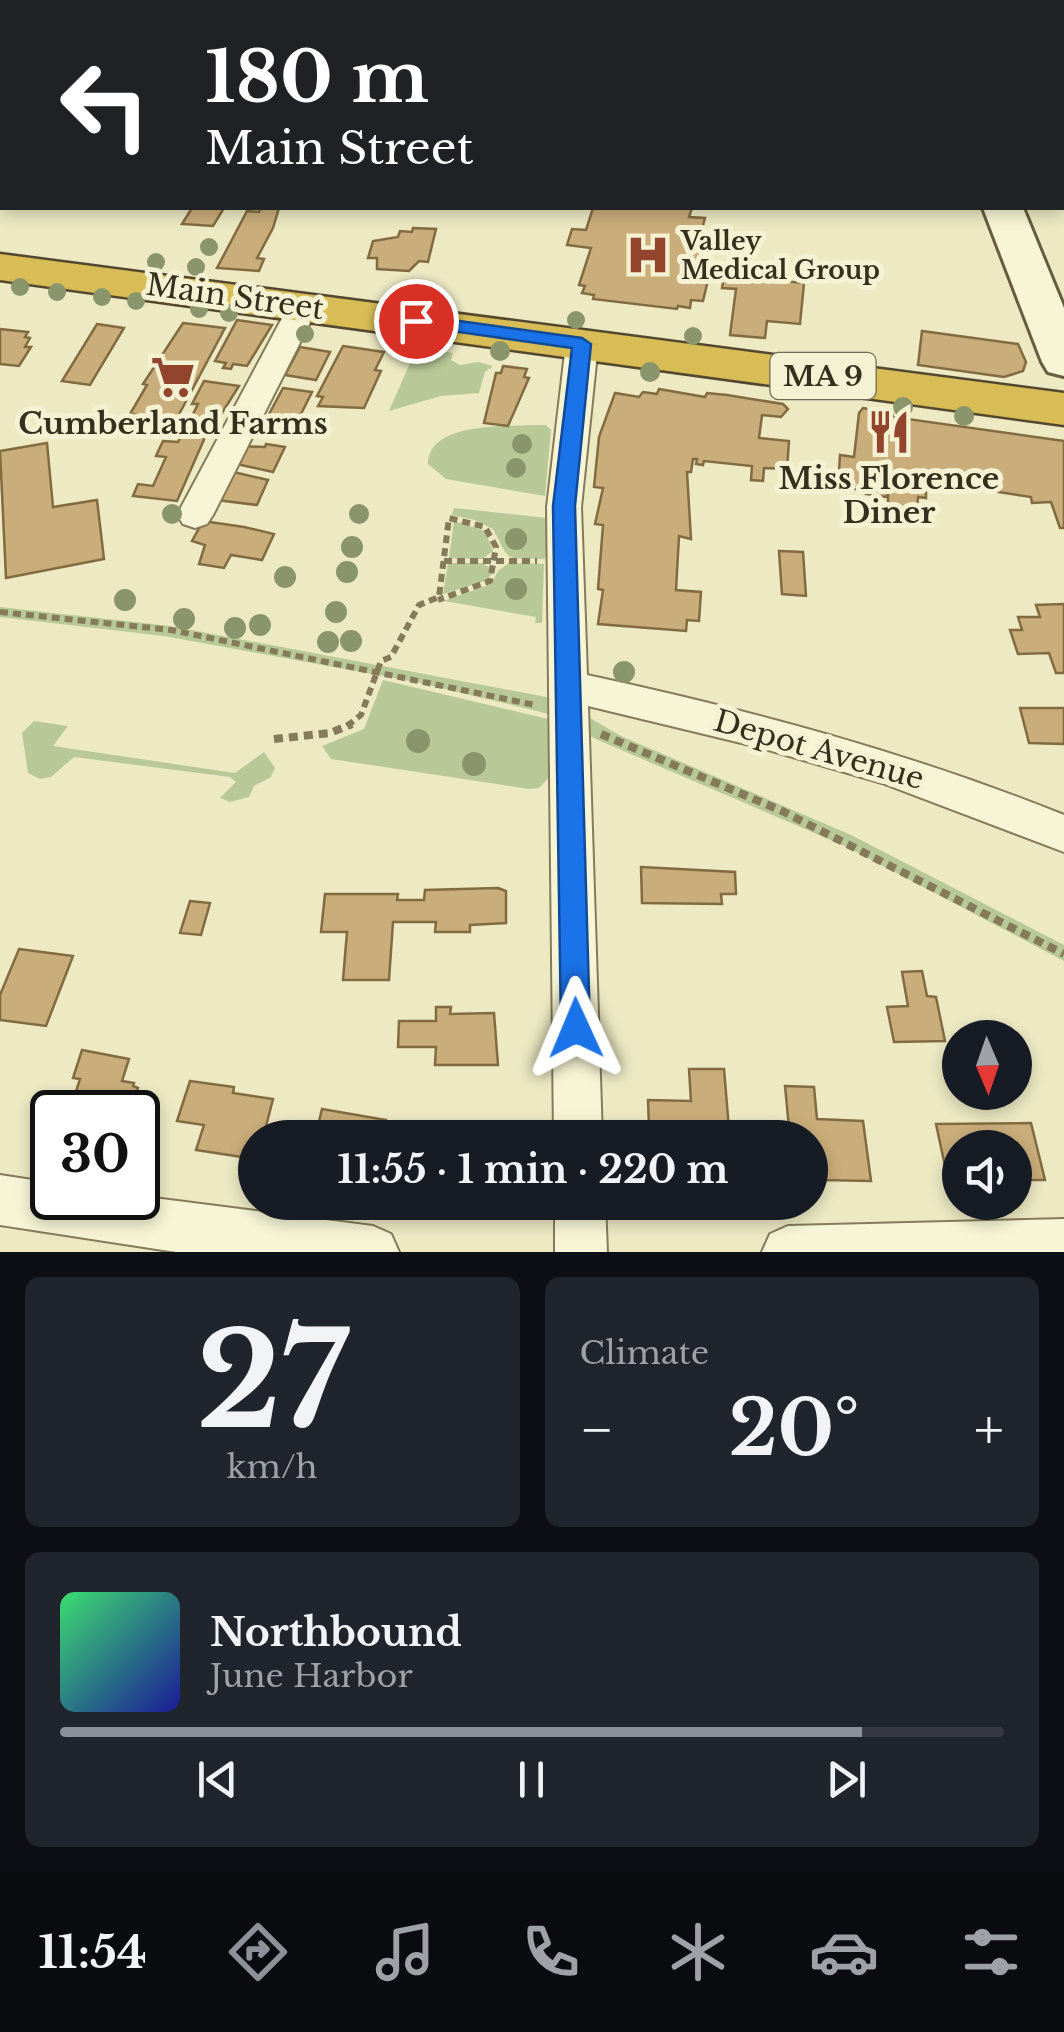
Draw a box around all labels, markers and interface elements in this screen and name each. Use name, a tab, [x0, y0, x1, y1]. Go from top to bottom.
text: 180 m	[205, 34, 429, 121]
icon: left	[40, 40, 170, 170]
text: Main Street	[205, 120, 474, 176]
place label: Valley Medical Group	[680, 226, 880, 286]
hospital icon: Valley Medical Group	[624, 231, 672, 279]
street label: Main Street	[144, 266, 327, 327]
pin	[374, 279, 459, 364]
icon: arrive	[389, 294, 444, 349]
supermarket icon: Cumberland Farms	[149, 353, 197, 401]
road number: MA 9	[770, 353, 876, 399]
place label: Cumberland Farms	[18, 405, 328, 442]
restaurant icon: Miss Florence Diner	[865, 408, 913, 456]
place label: Miss Florence Diner	[779, 460, 999, 531]
street label: Depot Avenue	[710, 702, 928, 797]
position arrow	[524, 976, 628, 1080]
north arrow	[942, 1020, 1032, 1110]
map controls	[942, 1020, 1032, 1220]
speed limit sign: 30	[30, 1090, 160, 1220]
button: sound	[942, 1130, 1032, 1220]
text: 11:55 · 1 min · 220 m	[337, 1146, 729, 1193]
text: 27	[196, 1301, 348, 1462]
text: Climate	[580, 1333, 709, 1373]
text: 20°	[729, 1382, 859, 1475]
text: −	[580, 1396, 614, 1464]
text: +	[974, 1396, 1004, 1464]
text: km/h	[227, 1447, 318, 1487]
text: Northbound	[210, 1609, 462, 1656]
text: June Harbor	[210, 1656, 413, 1696]
icon: previous	[190, 1752, 245, 1807]
icon: pause	[504, 1752, 559, 1807]
icon: next	[819, 1752, 874, 1807]
icon: directions	[223, 1917, 293, 1987]
icon: music	[370, 1917, 440, 1987]
icon: phone	[516, 1917, 586, 1987]
icon: climate	[663, 1917, 733, 1987]
icon: car	[809, 1917, 879, 1987]
icon: filters	[956, 1917, 1026, 1987]
text: 11:54	[38, 1924, 147, 1980]

